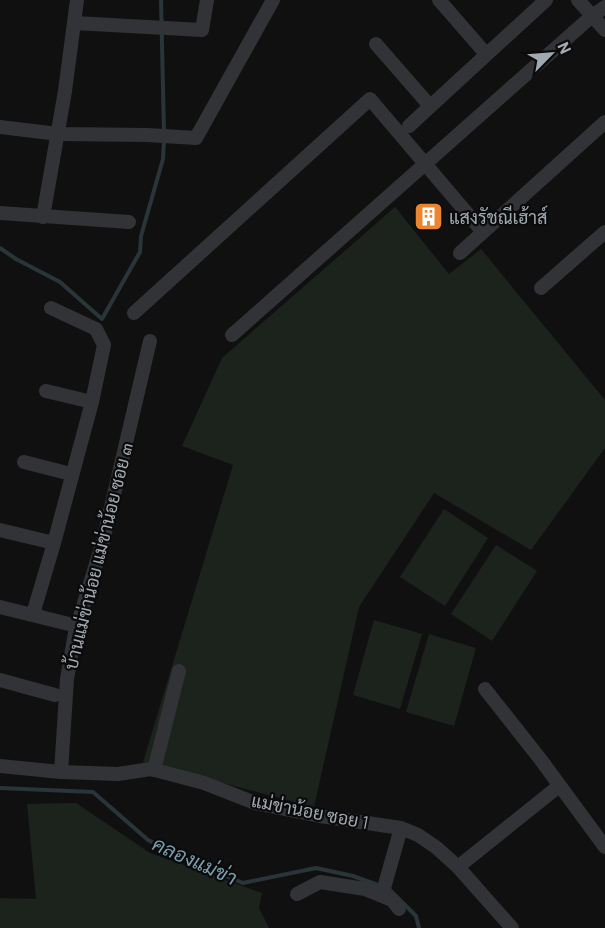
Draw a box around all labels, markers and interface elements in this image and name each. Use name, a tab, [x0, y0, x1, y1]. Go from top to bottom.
north arrow	[521, 24, 581, 84]
text: N	[554, 39, 576, 56]
building icon: แสงรัชณีเฮ้าส์	[412, 201, 444, 233]
place label: แสงรัชณีเฮ้าส์	[449, 205, 548, 228]
street label: บ้านแม่ข่าน้อย แม่ข่าน้อย ซอย ๓	[59, 440, 137, 672]
street label: แม่ข่าน้อย ซอย 1	[250, 789, 370, 833]
water label: คลองแม่ข่า	[149, 831, 241, 889]

